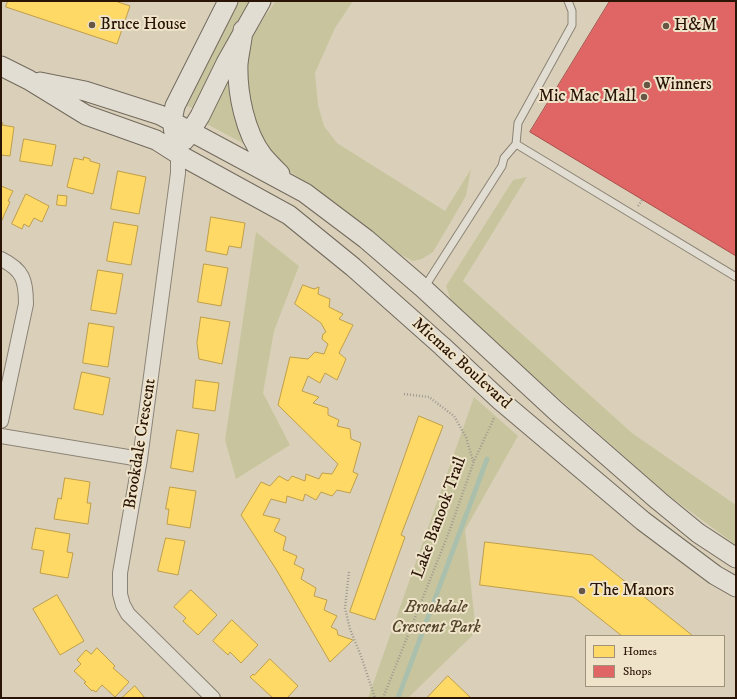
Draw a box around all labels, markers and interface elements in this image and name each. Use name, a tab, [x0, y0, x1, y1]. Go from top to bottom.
place label: Bruce House	[100, 15, 186, 35]
place label: H&M	[674, 16, 717, 36]
marker: Bruce House	[87, 20, 97, 30]
marker: H&M	[661, 21, 671, 31]
place label: Winners	[655, 75, 712, 95]
marker: Winners	[642, 80, 652, 90]
place label: Mic Mac Mall	[538, 87, 636, 107]
marker: Mic Mac Mall	[639, 92, 649, 102]
street label: Micmac Boulevard	[407, 314, 515, 414]
street label: Brookdale Crescent	[121, 377, 161, 511]
street label: Lake Banook Trail	[409, 454, 471, 582]
place label: The Manors	[590, 581, 674, 601]
marker: The Manors	[577, 586, 587, 596]
park label: Brookdale Crescent Park	[391, 598, 481, 638]
legend	[585, 635, 725, 687]
text: Homes	[623, 644, 657, 659]
text: Shops	[623, 664, 651, 679]

